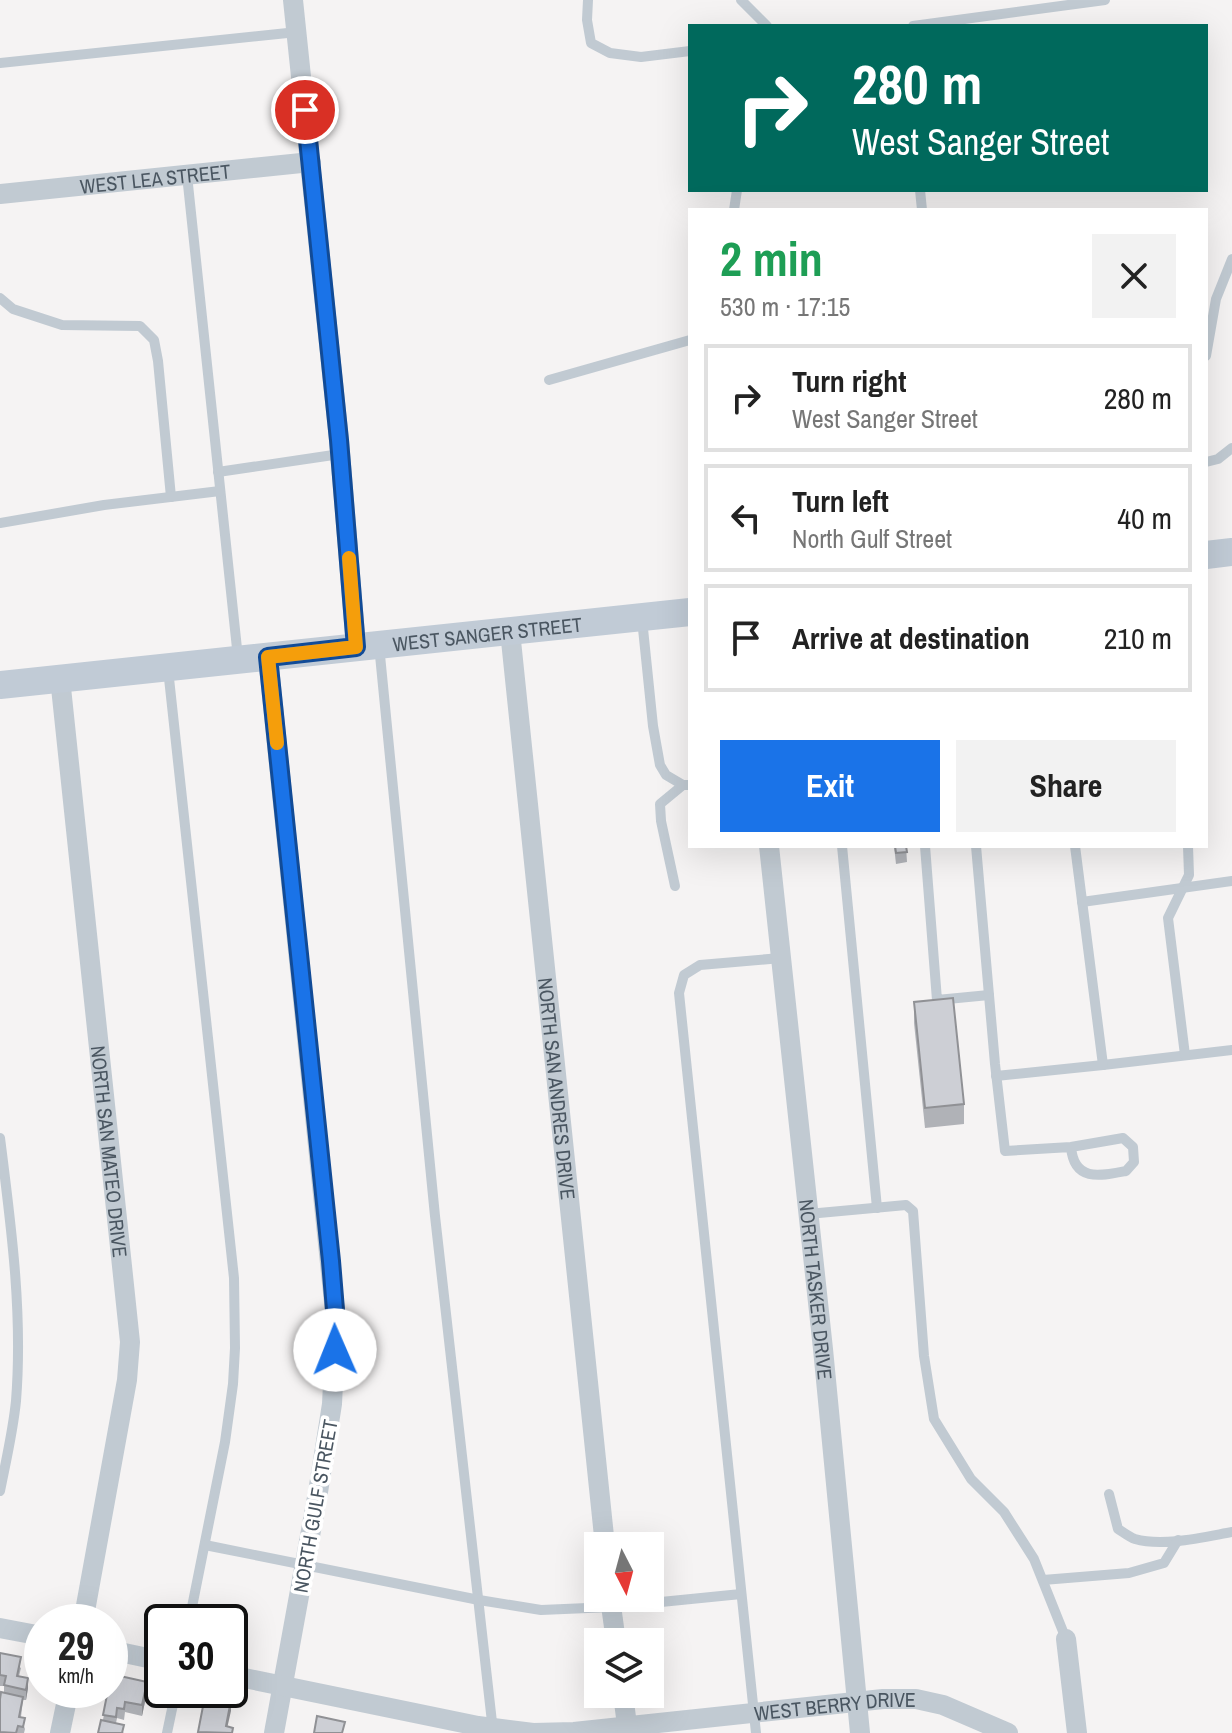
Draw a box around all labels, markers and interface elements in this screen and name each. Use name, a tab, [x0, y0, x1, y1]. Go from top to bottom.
text: 280 m	[852, 46, 982, 121]
icon: right	[720, 56, 824, 160]
pin	[271, 76, 339, 144]
icon: arrive	[283, 88, 327, 132]
text: West Sanger Street	[852, 118, 1109, 166]
street label: WEST LEA STREET	[79, 157, 232, 199]
text: 2 min	[720, 226, 823, 291]
button: close	[1092, 234, 1176, 318]
text: 530 m · 17:15	[720, 289, 850, 324]
text: Turn right	[792, 361, 906, 401]
icon: right	[724, 376, 768, 420]
text: 280 m	[1104, 378, 1172, 418]
text: West Sanger Street	[792, 401, 978, 436]
text: Turn left	[792, 481, 889, 521]
icon: left	[724, 496, 768, 540]
text: 40 m	[1117, 498, 1172, 538]
text: North Gulf Street	[792, 521, 952, 556]
street label: WEST SANGER STREET	[391, 610, 583, 657]
icon: arrive	[724, 616, 768, 660]
text: Arrive at destination	[792, 618, 1030, 658]
text: 210 m	[1104, 618, 1172, 658]
button: Exit	[720, 740, 940, 832]
button: Share	[956, 740, 1176, 832]
street label: NORTH SAN ANDRES DRIVE	[533, 976, 582, 1201]
street label: NORTH SAN MATEO DRIVE	[85, 1044, 134, 1259]
street label: NORTH TASKER DRIVE	[793, 1198, 839, 1381]
position arrow	[293, 1308, 377, 1392]
street label: NORTH GULF STREET	[286, 1417, 344, 1595]
north arrow	[584, 1532, 664, 1612]
map controls	[584, 1532, 664, 1708]
speed limit sign: 30	[144, 1604, 248, 1708]
text: 29	[58, 1619, 94, 1672]
button: layers	[584, 1628, 664, 1708]
text: km/h	[58, 1662, 94, 1689]
street label: WEST BERRY DRIVE	[753, 1686, 916, 1726]

